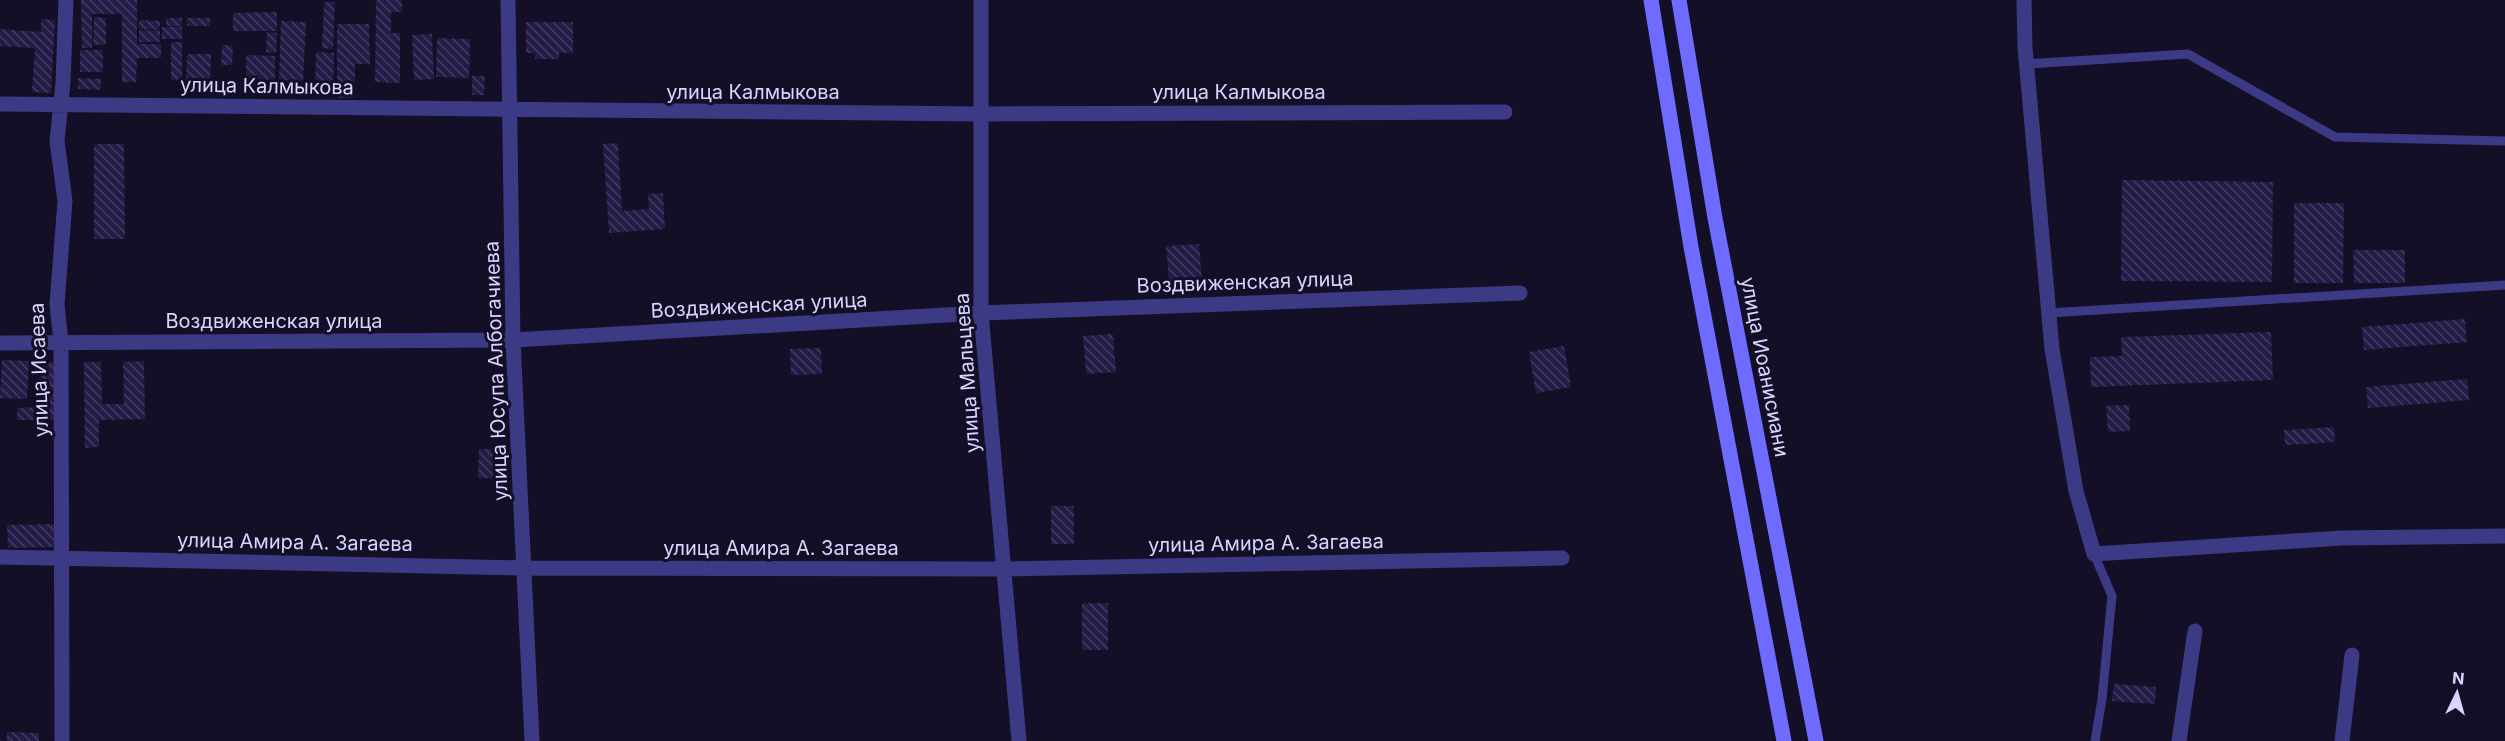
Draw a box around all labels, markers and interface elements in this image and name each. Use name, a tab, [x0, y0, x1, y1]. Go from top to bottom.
street label: улица Калмыкова	[180, 72, 354, 100]
street label: улица Калмыкова	[666, 80, 840, 104]
street label: улица Калмыкова	[1152, 80, 1326, 104]
street label: улица Юсупа Албогачиева	[479, 241, 513, 501]
street label: Воздвиженская улица	[1136, 266, 1354, 298]
street label: улица Иоанисиани	[1736, 275, 1794, 459]
street label: Воздвиженская улица	[650, 287, 868, 323]
street label: улица Мальцева	[949, 292, 985, 454]
street label: улица Исаева	[25, 302, 53, 438]
street label: Воздвиженская улица	[166, 309, 382, 333]
street label: улица Амира А. Загаева	[177, 528, 413, 556]
street label: улица Амира А. Загаева	[1148, 529, 1384, 557]
street label: улица Амира А. Загаева	[663, 536, 899, 560]
north arrow	[2427, 663, 2487, 723]
text: N	[2451, 668, 2465, 689]

